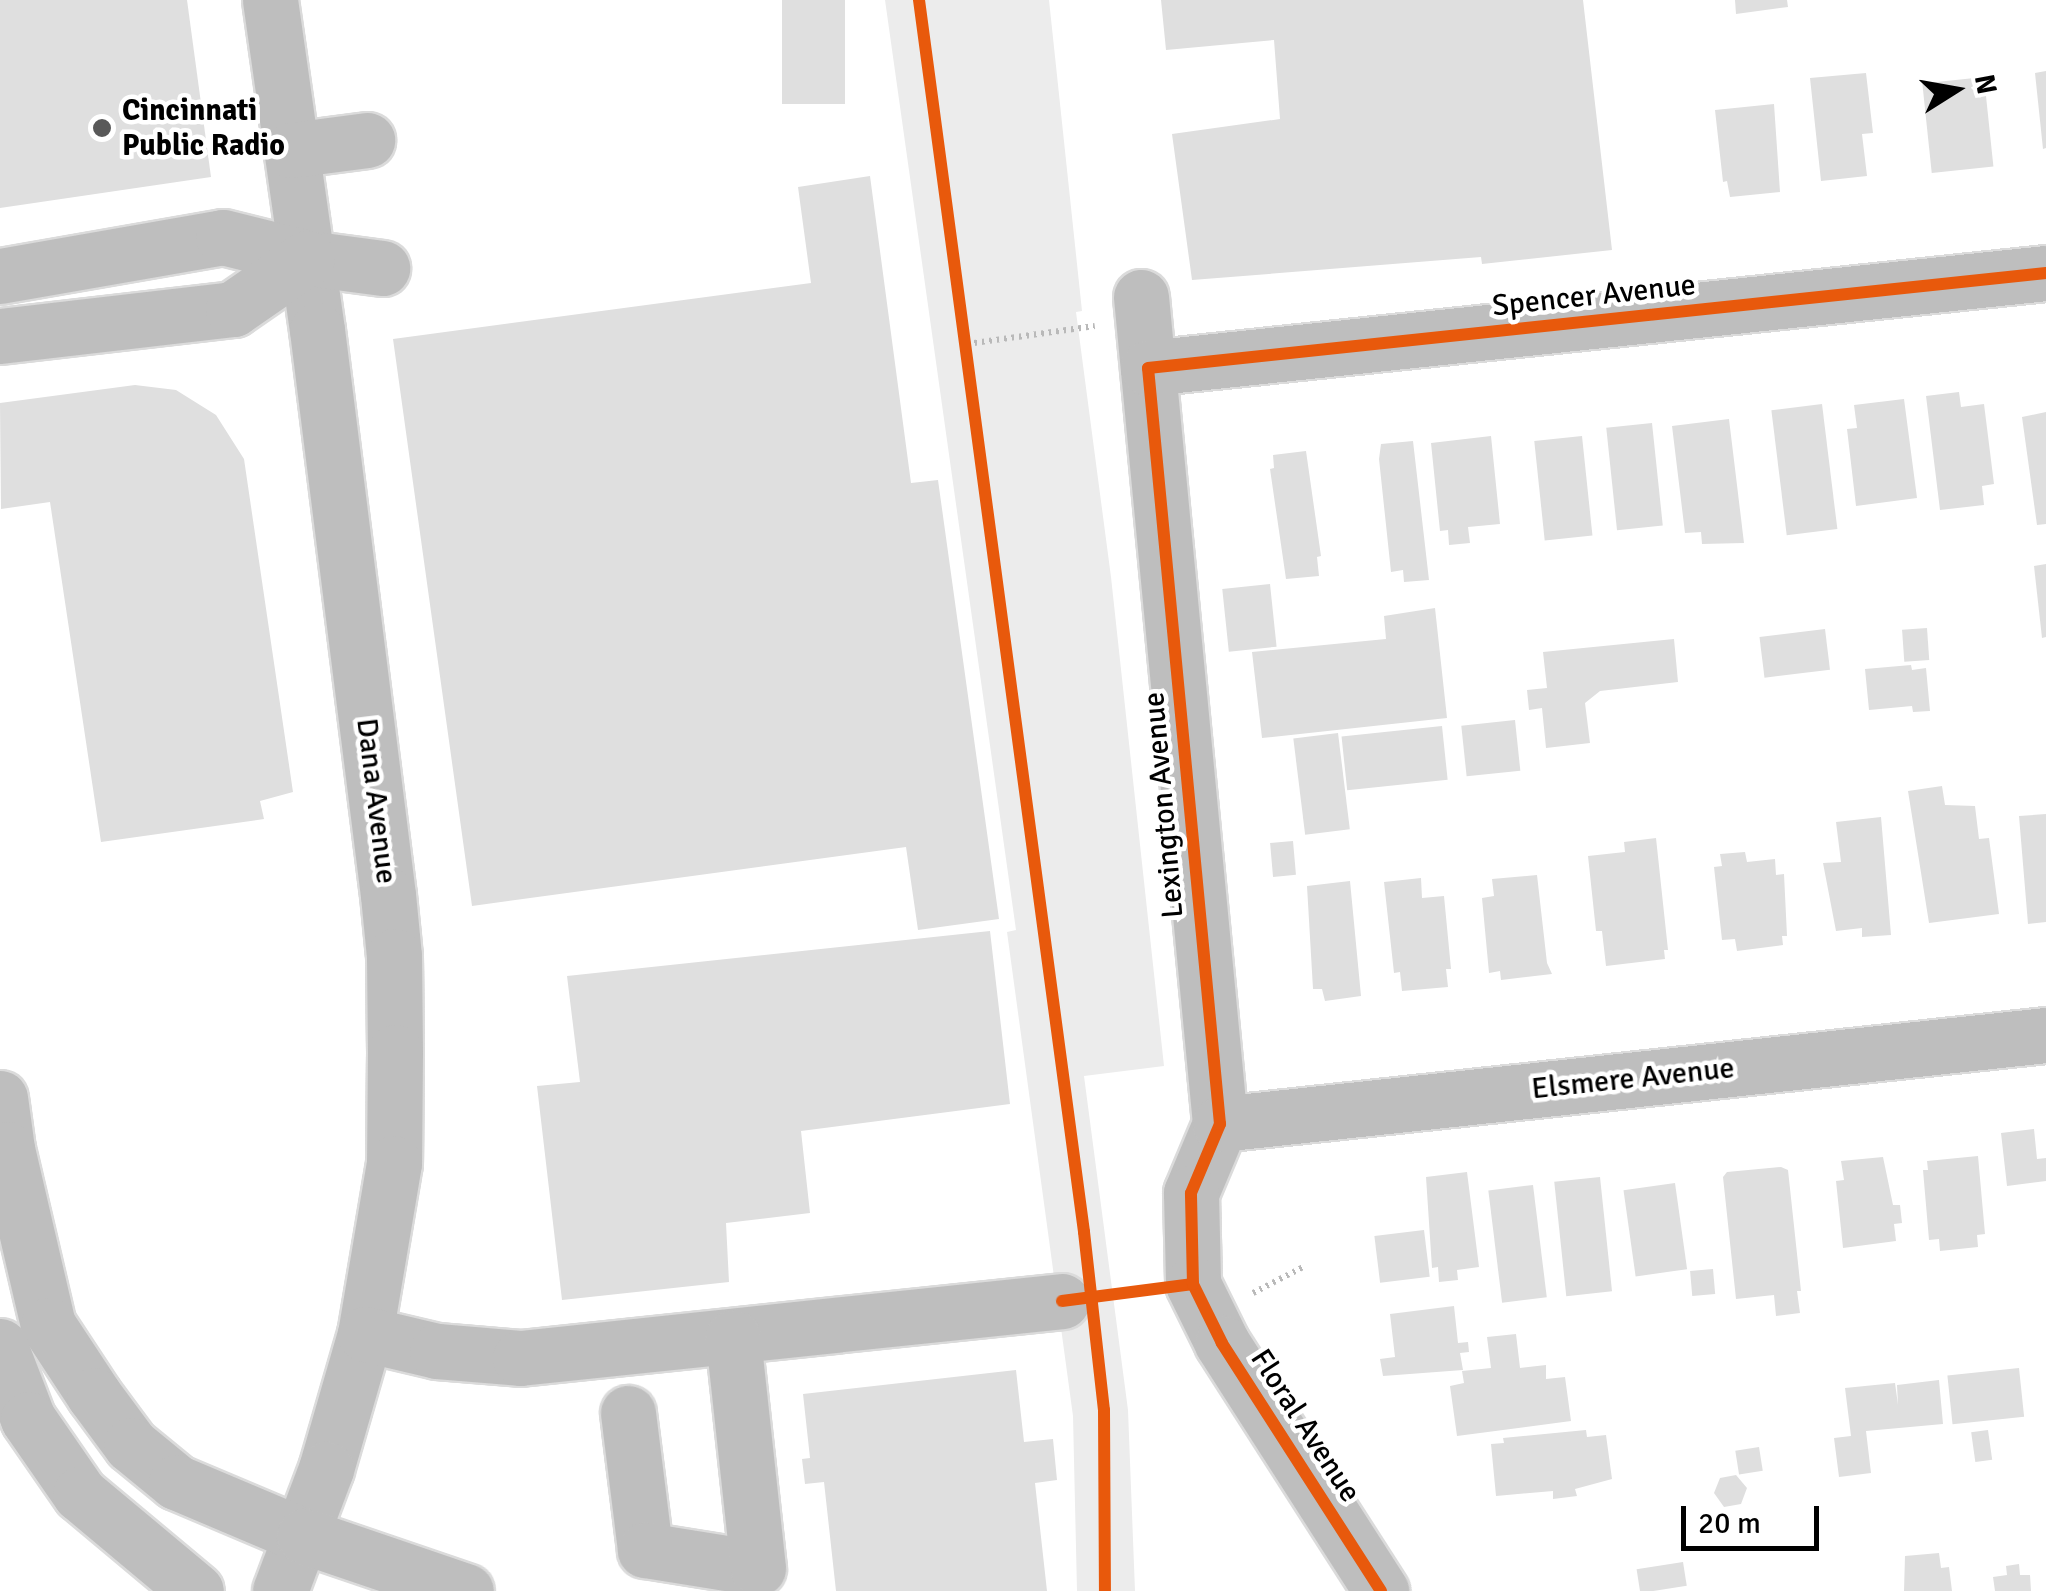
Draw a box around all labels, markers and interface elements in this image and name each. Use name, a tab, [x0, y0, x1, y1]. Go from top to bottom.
north arrow	[1906, 40, 2006, 140]
text: N	[1967, 71, 2004, 97]
place label: Cincinnati Public Radio	[122, 93, 285, 164]
marker: Cincinnati Public Radio	[91, 117, 113, 139]
street label: Spencer Avenue	[1490, 267, 1698, 325]
street label: Lexington Avenue	[1136, 690, 1192, 920]
street label: Dana Avenue	[348, 716, 404, 886]
street label: Elsmere Avenue	[1530, 1050, 1736, 1108]
street label: Floral Avenue	[1242, 1343, 1368, 1509]
scale bar	[1686, 1486, 1824, 1548]
text: 20 m	[1698, 1505, 1761, 1542]

